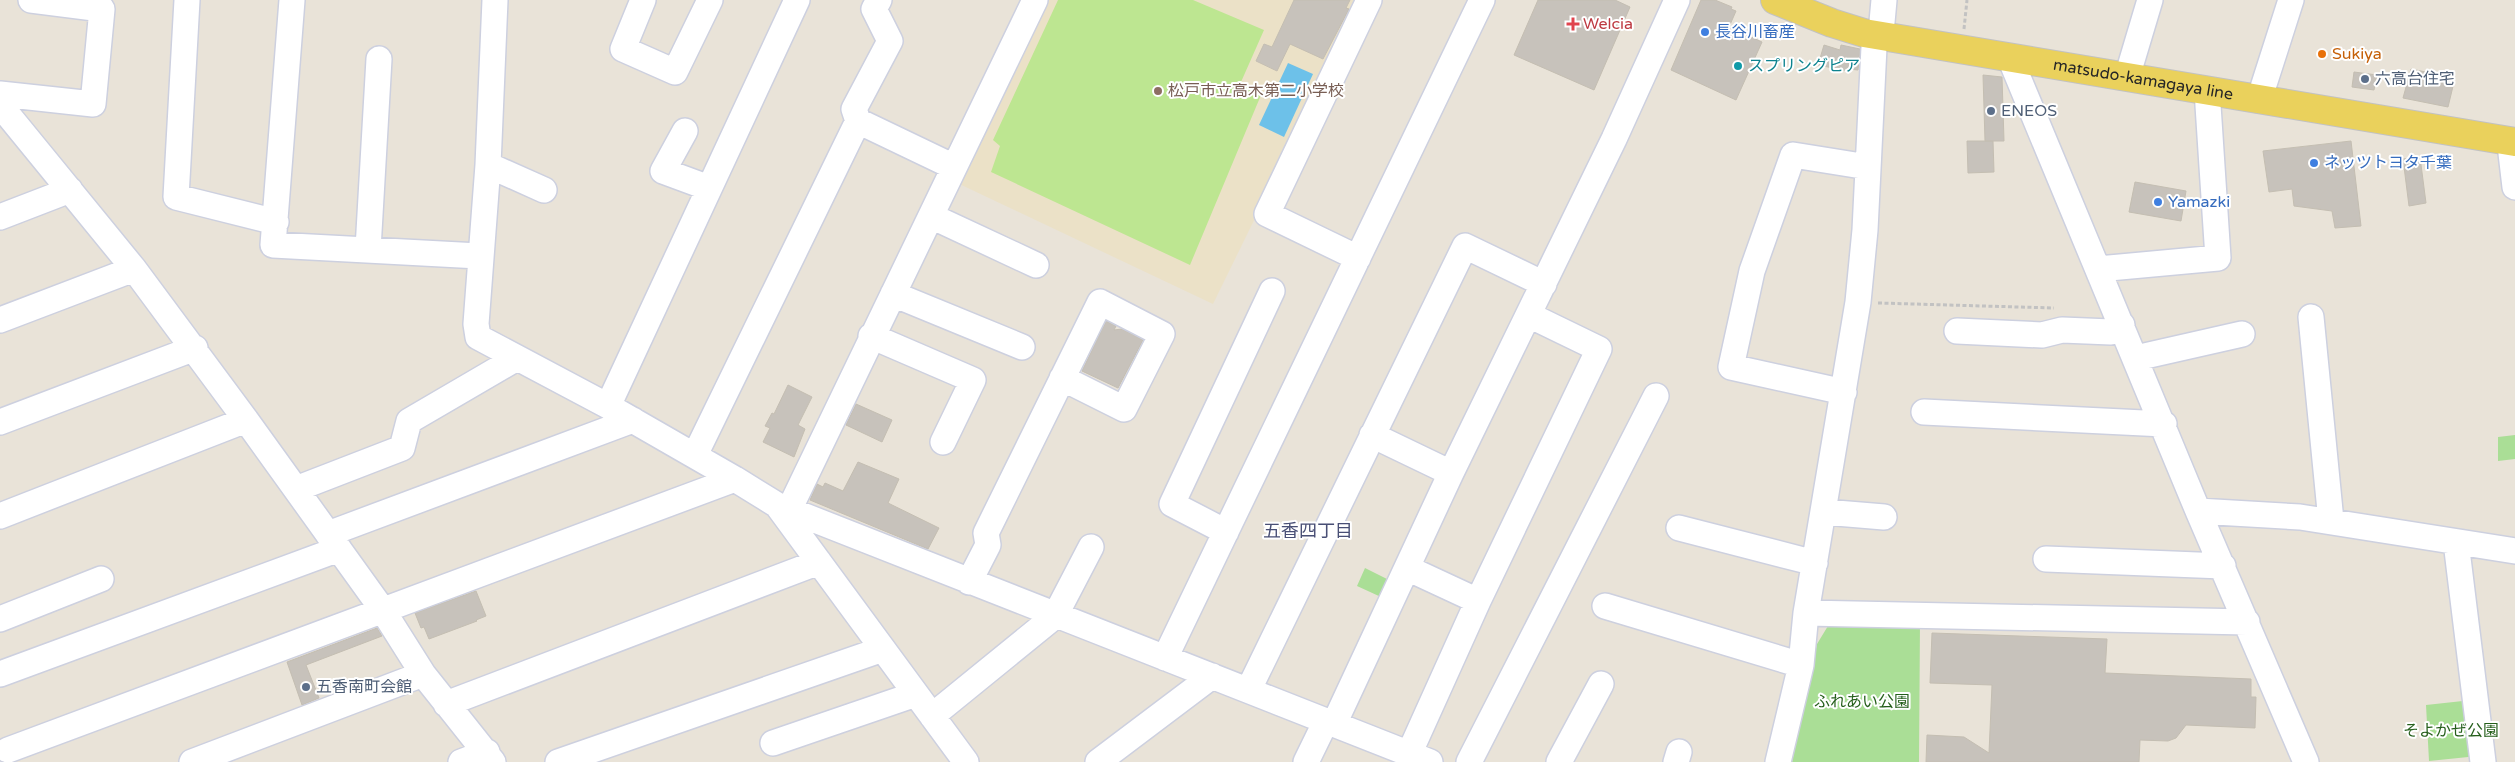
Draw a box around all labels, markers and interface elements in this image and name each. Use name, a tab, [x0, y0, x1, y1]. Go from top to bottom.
place label: Welcia	[1583, 14, 1633, 34]
marker: Welcia	[1567, 18, 1579, 30]
place label: 長谷川畜産	[1715, 22, 1795, 42]
marker: 長谷川畜産	[1699, 26, 1711, 38]
place label: Sukiya	[2332, 44, 2382, 64]
marker: Sukiya	[2316, 48, 2328, 60]
street label: matsudo-kamagaya line	[2052, 55, 2235, 105]
place label: スプリングピア	[1748, 56, 1860, 76]
marker: スプリングピア	[1732, 60, 1744, 72]
place label: 六高台住宅	[2375, 69, 2455, 89]
marker: 六高台住宅	[2359, 73, 2371, 85]
place label: 松戸市立高木第二小学校	[1168, 81, 1344, 101]
marker: 松戸市立高木第二小学校	[1152, 85, 1164, 97]
place label: ENEOS	[2001, 101, 2057, 121]
marker: ENEOS	[1985, 105, 1997, 117]
place label: ネッツトヨタ千葉	[2324, 153, 2452, 173]
marker: ネッツトヨタ千葉	[2308, 157, 2320, 169]
place label: Yamazki	[2168, 192, 2230, 212]
marker: Yamazki	[2152, 196, 2164, 208]
district label: 五香四丁目	[1263, 520, 1353, 542]
place label: 五香南町会館	[316, 677, 412, 697]
marker: 五香南町会館	[300, 681, 312, 693]
park label: ふれあい公園	[1814, 692, 1910, 712]
park label: そよかぜ公園	[2403, 721, 2499, 741]

